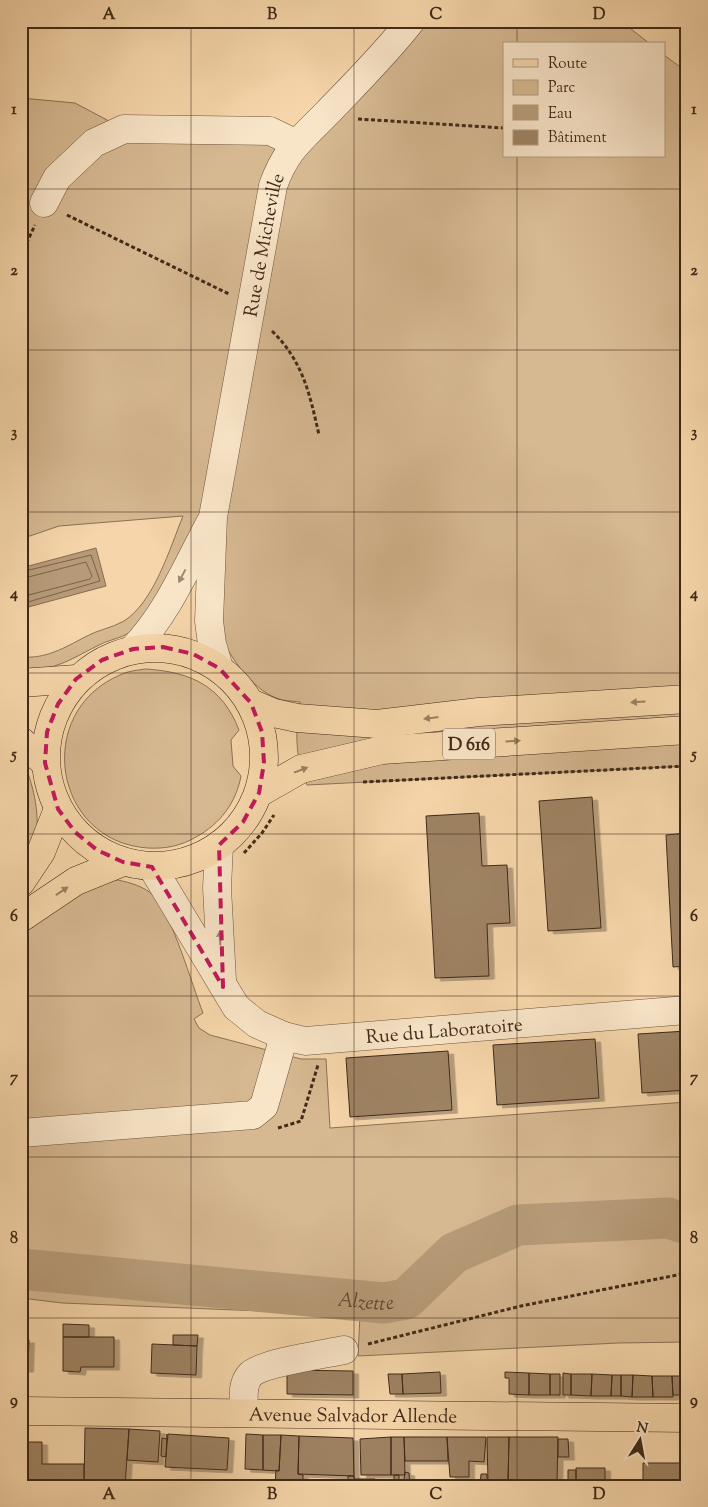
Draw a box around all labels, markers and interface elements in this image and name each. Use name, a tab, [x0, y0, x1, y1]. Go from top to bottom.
text: A	[103, 4, 116, 27]
text: B	[267, 4, 277, 27]
text: C	[430, 4, 443, 27]
text: D	[593, 4, 606, 27]
legend	[503, 42, 666, 158]
text: Route	[548, 54, 587, 75]
text: Parc	[548, 78, 576, 99]
text: 1	[11, 99, 17, 122]
text: 1	[691, 99, 697, 122]
text: Eau	[548, 104, 573, 125]
text: Bâtiment	[548, 128, 607, 149]
street label: Rue de Micheville	[239, 169, 293, 319]
text: 2	[10, 260, 18, 283]
text: 2	[690, 260, 698, 283]
text: 3	[11, 422, 18, 445]
text: 3	[691, 422, 698, 445]
one-way arrow	[178, 568, 186, 583]
text: 4	[9, 583, 18, 606]
text: 4	[689, 583, 698, 606]
one-way arrow	[630, 698, 646, 706]
one-way arrow	[423, 714, 439, 722]
road number: D 616	[443, 729, 495, 760]
one-way arrow	[506, 737, 522, 745]
text: 5	[9, 744, 17, 767]
text: 5	[689, 744, 697, 767]
one-way arrow	[294, 766, 309, 774]
one-way arrow	[55, 886, 68, 896]
text: 6	[10, 906, 18, 929]
text: 6	[690, 906, 698, 929]
one-way arrow	[216, 930, 224, 946]
street label: Rue du Laboratoire	[365, 1012, 524, 1052]
text: 7	[10, 1067, 19, 1090]
text: 7	[690, 1067, 699, 1090]
text: 8	[10, 1228, 18, 1251]
text: 8	[690, 1228, 698, 1251]
water label: Alzette	[336, 1287, 396, 1320]
text: 9	[10, 1390, 18, 1413]
text: 9	[690, 1390, 698, 1413]
street label: Avenue Salvador Allende	[249, 1402, 458, 1432]
north arrow	[616, 1414, 666, 1464]
text: N	[635, 1418, 649, 1440]
text: A	[103, 1484, 116, 1507]
text: B	[267, 1484, 277, 1507]
text: C	[430, 1484, 443, 1507]
text: D	[593, 1484, 606, 1507]

